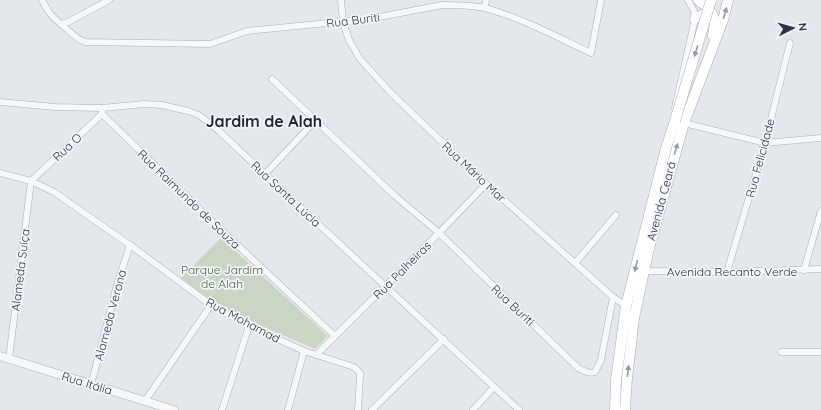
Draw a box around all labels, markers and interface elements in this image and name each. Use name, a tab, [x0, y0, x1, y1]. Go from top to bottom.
one-way arrow	[722, 7, 728, 19]
north arrow	[773, 8, 813, 48]
street label: Rua Buriti	[325, 9, 381, 31]
text: N	[796, 22, 810, 32]
one-way arrow	[693, 45, 699, 57]
district label: Jardim de Alah	[206, 111, 322, 131]
street label: Rua Felicidade	[742, 117, 778, 199]
street label: Rua O	[49, 130, 85, 164]
street label: Rua Mário Mar	[439, 139, 509, 206]
one-way arrow	[673, 142, 679, 154]
street label: Rua Raimundo de Souza	[135, 146, 243, 252]
street label: Rua Santa Lúcia	[248, 158, 324, 230]
street label: Avenida Ceará	[643, 160, 679, 242]
street label: Alameda Suíça	[8, 228, 32, 312]
street label: Rua Palheiras	[370, 238, 434, 302]
one-way arrow	[633, 261, 639, 273]
park label: Parque Jardim de Alah	[181, 262, 263, 291]
street label: Avenida Recanto Verde	[667, 264, 797, 279]
street label: Alameda Verona	[91, 268, 129, 362]
street label: Rua Buriti	[488, 281, 538, 329]
street label: Rua Mohamad	[203, 294, 283, 346]
one-way arrow	[625, 365, 631, 377]
street label: Rua Itália	[60, 368, 114, 398]

